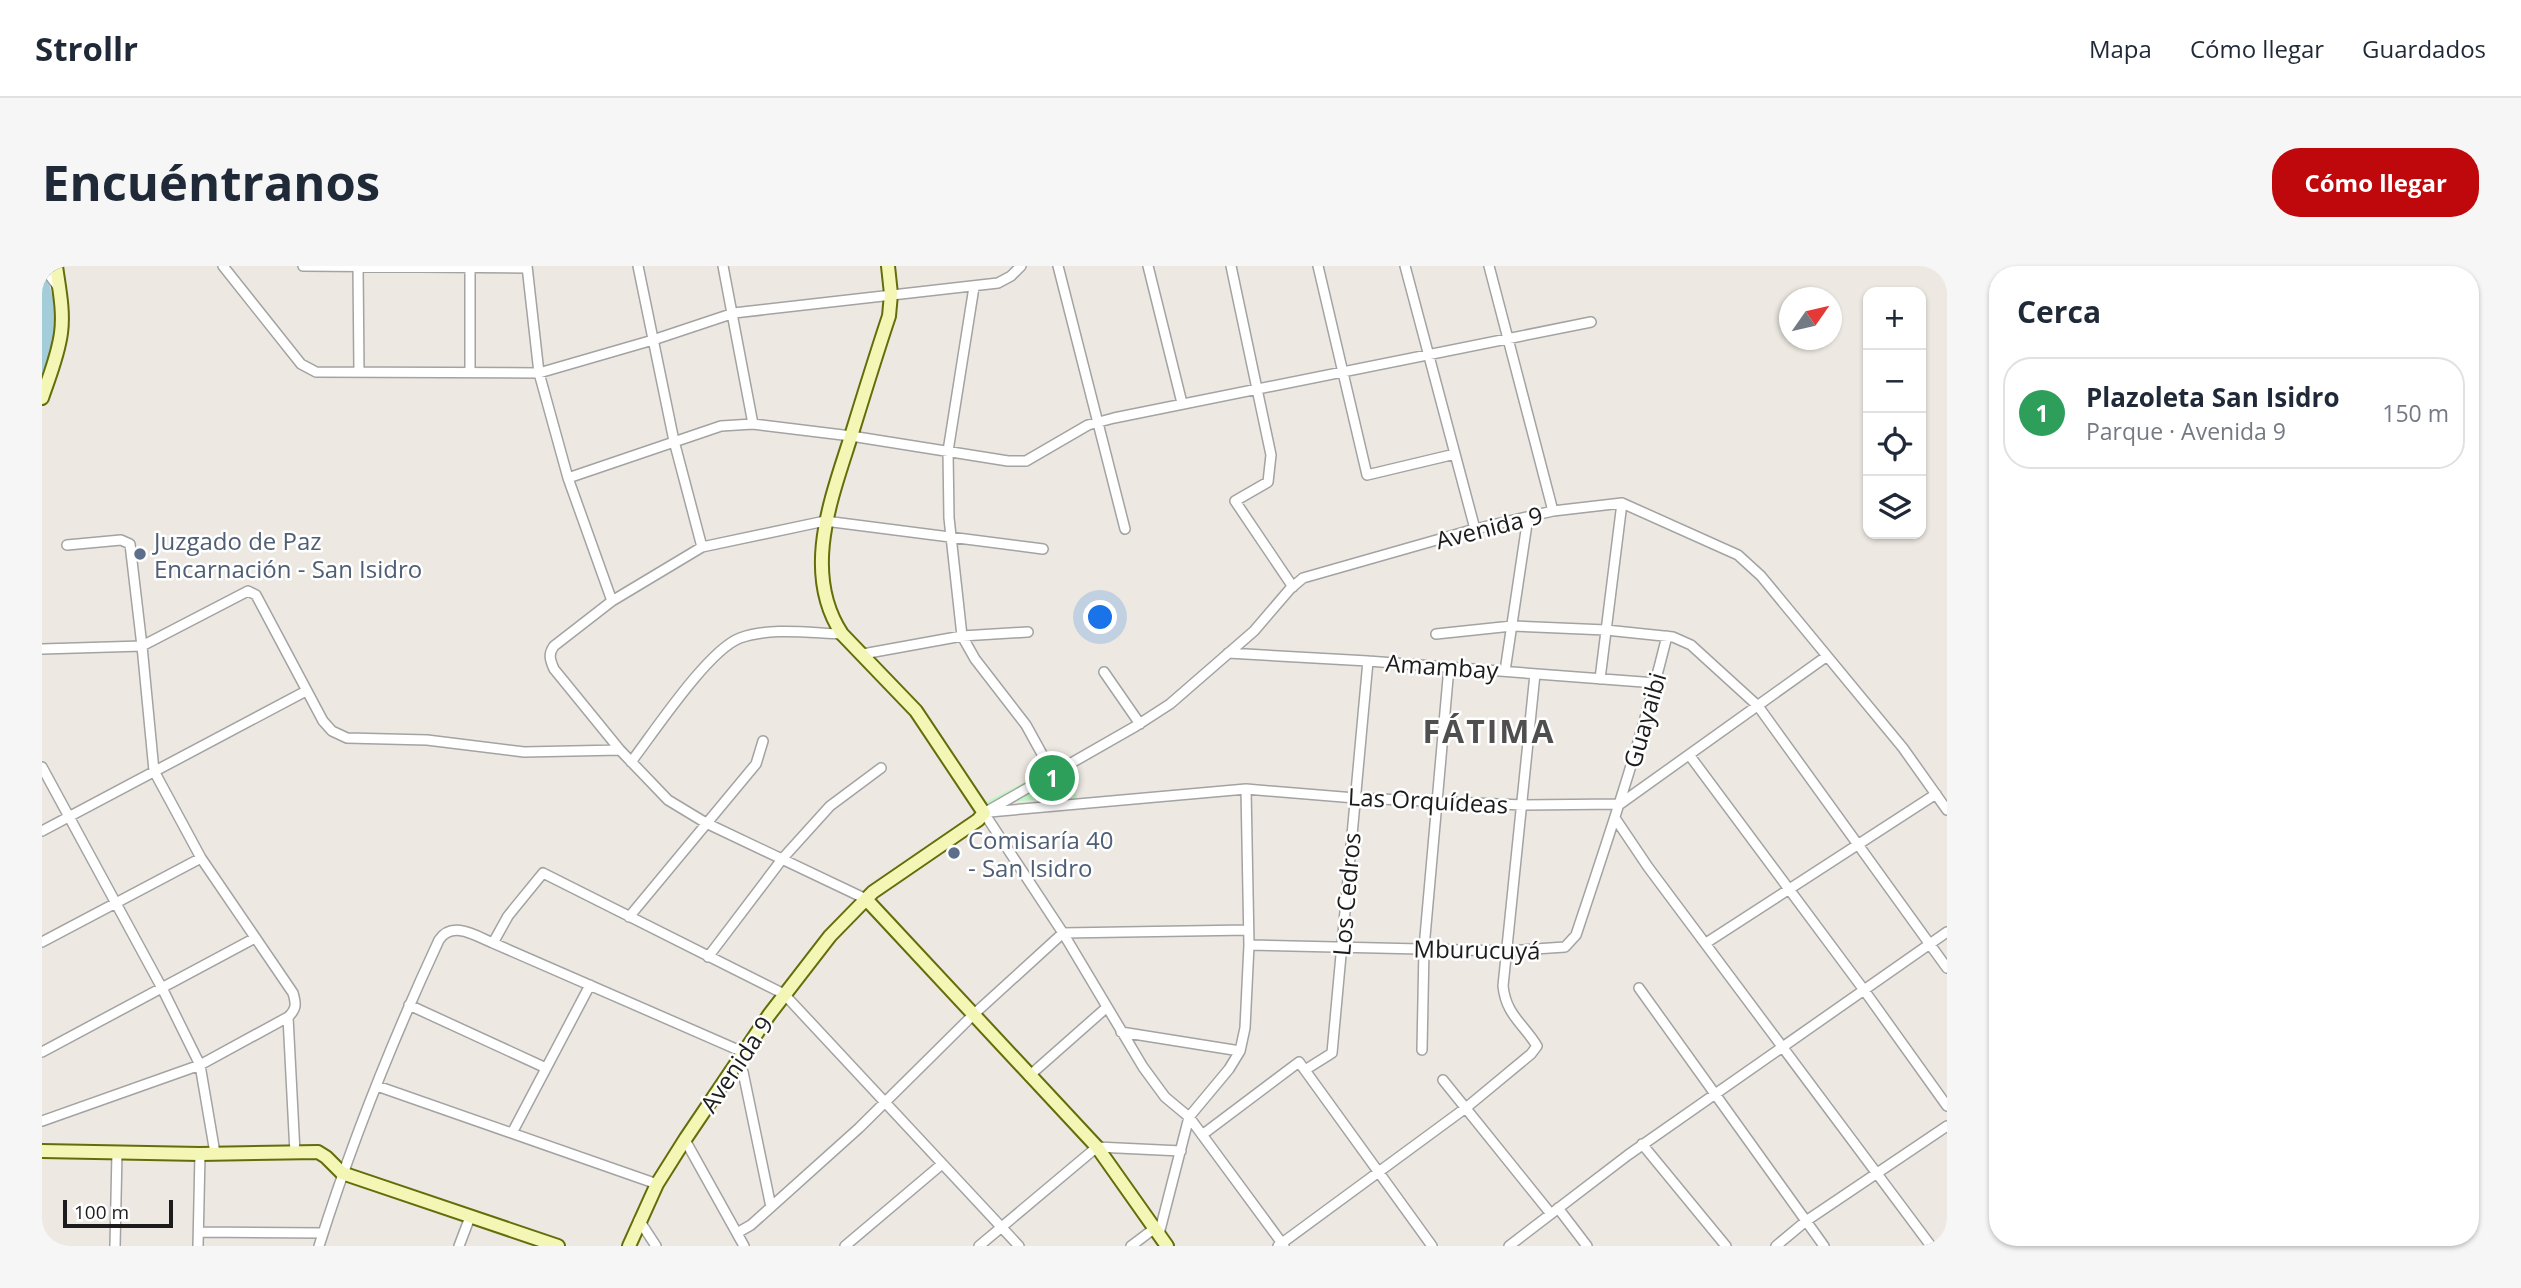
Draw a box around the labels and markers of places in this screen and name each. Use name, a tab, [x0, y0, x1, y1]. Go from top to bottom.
place label: Juzgado de Paz Encarnación - San Isidro	[152, 524, 422, 585]
marker: Juzgado de Paz Encarnación - San Isidro	[132, 546, 148, 562]
pin: 1	[1029, 752, 1075, 804]
place label: Comisaría 40 - San Isidro	[968, 823, 1114, 884]
marker: Comisaría 40 - San Isidro	[946, 845, 962, 861]

